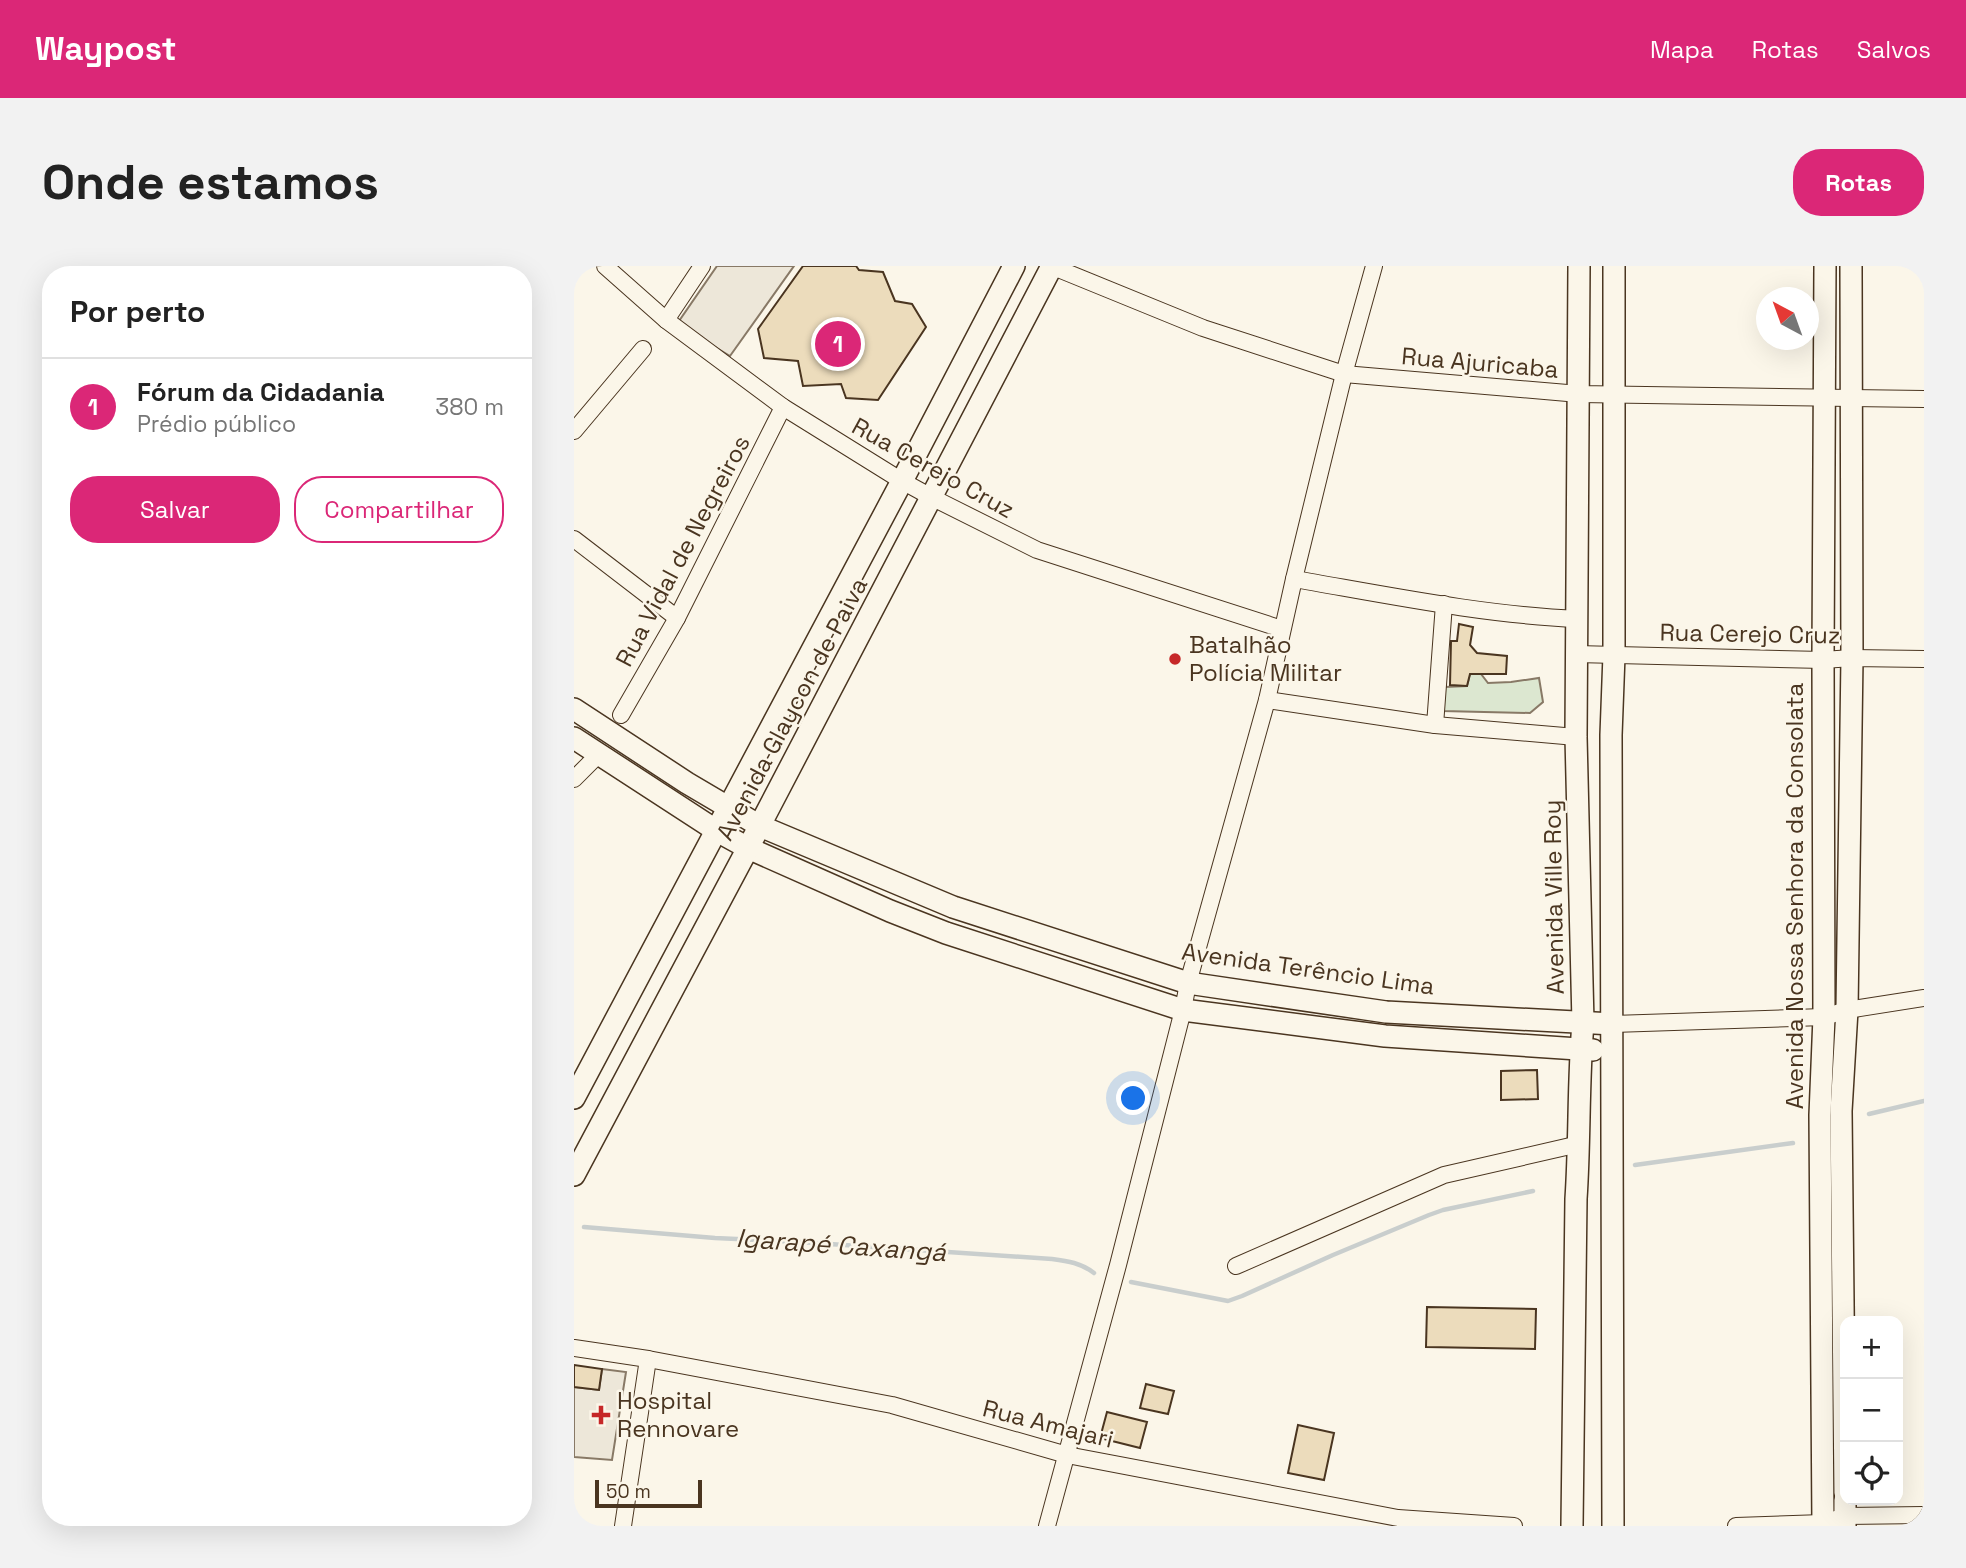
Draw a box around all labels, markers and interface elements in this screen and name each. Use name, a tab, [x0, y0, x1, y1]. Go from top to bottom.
text: Waypost	[35, 28, 177, 70]
text: Mapa	[1650, 34, 1714, 65]
text: Rotas	[1752, 34, 1819, 65]
text: Salvos	[1857, 34, 1931, 65]
button: Rotas	[1793, 149, 1924, 216]
text: Onde estamos	[42, 151, 379, 213]
north arrow	[1756, 287, 1819, 350]
text: Por perto	[70, 292, 205, 331]
pin: 1	[815, 318, 861, 370]
street label: Rua Ajuricaba	[1400, 340, 1560, 385]
text: Fórum da Cidadania	[137, 375, 385, 409]
text: 1	[88, 392, 98, 422]
text: 380 m	[435, 392, 504, 422]
text: Prédio público	[137, 409, 296, 439]
street label: Rua Cerejo Cruz	[847, 410, 1020, 525]
street label: Rua Vidal de Negreiros	[608, 430, 757, 672]
button: Salvar	[70, 476, 280, 543]
button: Compartilhar	[294, 476, 504, 543]
street label: Avenida Glaycon de Paiva	[709, 572, 874, 846]
street label: Rua Cerejo Cruz	[1659, 616, 1841, 651]
place label: Batalhão Polícia Militar	[1189, 629, 1342, 688]
marker: Batalhão Polícia Militar	[1167, 651, 1183, 667]
street label: Avenida Nossa Senhora da Consolata	[1779, 683, 1810, 1109]
street label: Avenida Ville Roy	[1536, 799, 1571, 995]
street label: Avenida Terêncio Lima	[1180, 935, 1437, 1002]
your location	[1116, 1081, 1150, 1115]
water label: Igarapé Caxangá	[735, 1221, 948, 1269]
map controls	[1840, 1316, 1903, 1505]
button: +	[1840, 1316, 1903, 1379]
button: −	[1840, 1379, 1903, 1442]
place label: Hospital Rennovare	[617, 1385, 739, 1444]
street label: Rua Amajari	[980, 1392, 1117, 1455]
marker: Hospital Rennovare	[591, 1405, 611, 1425]
button: locate	[1840, 1442, 1903, 1505]
scale bar	[595, 1477, 702, 1509]
text: 50 m	[606, 1479, 651, 1504]

